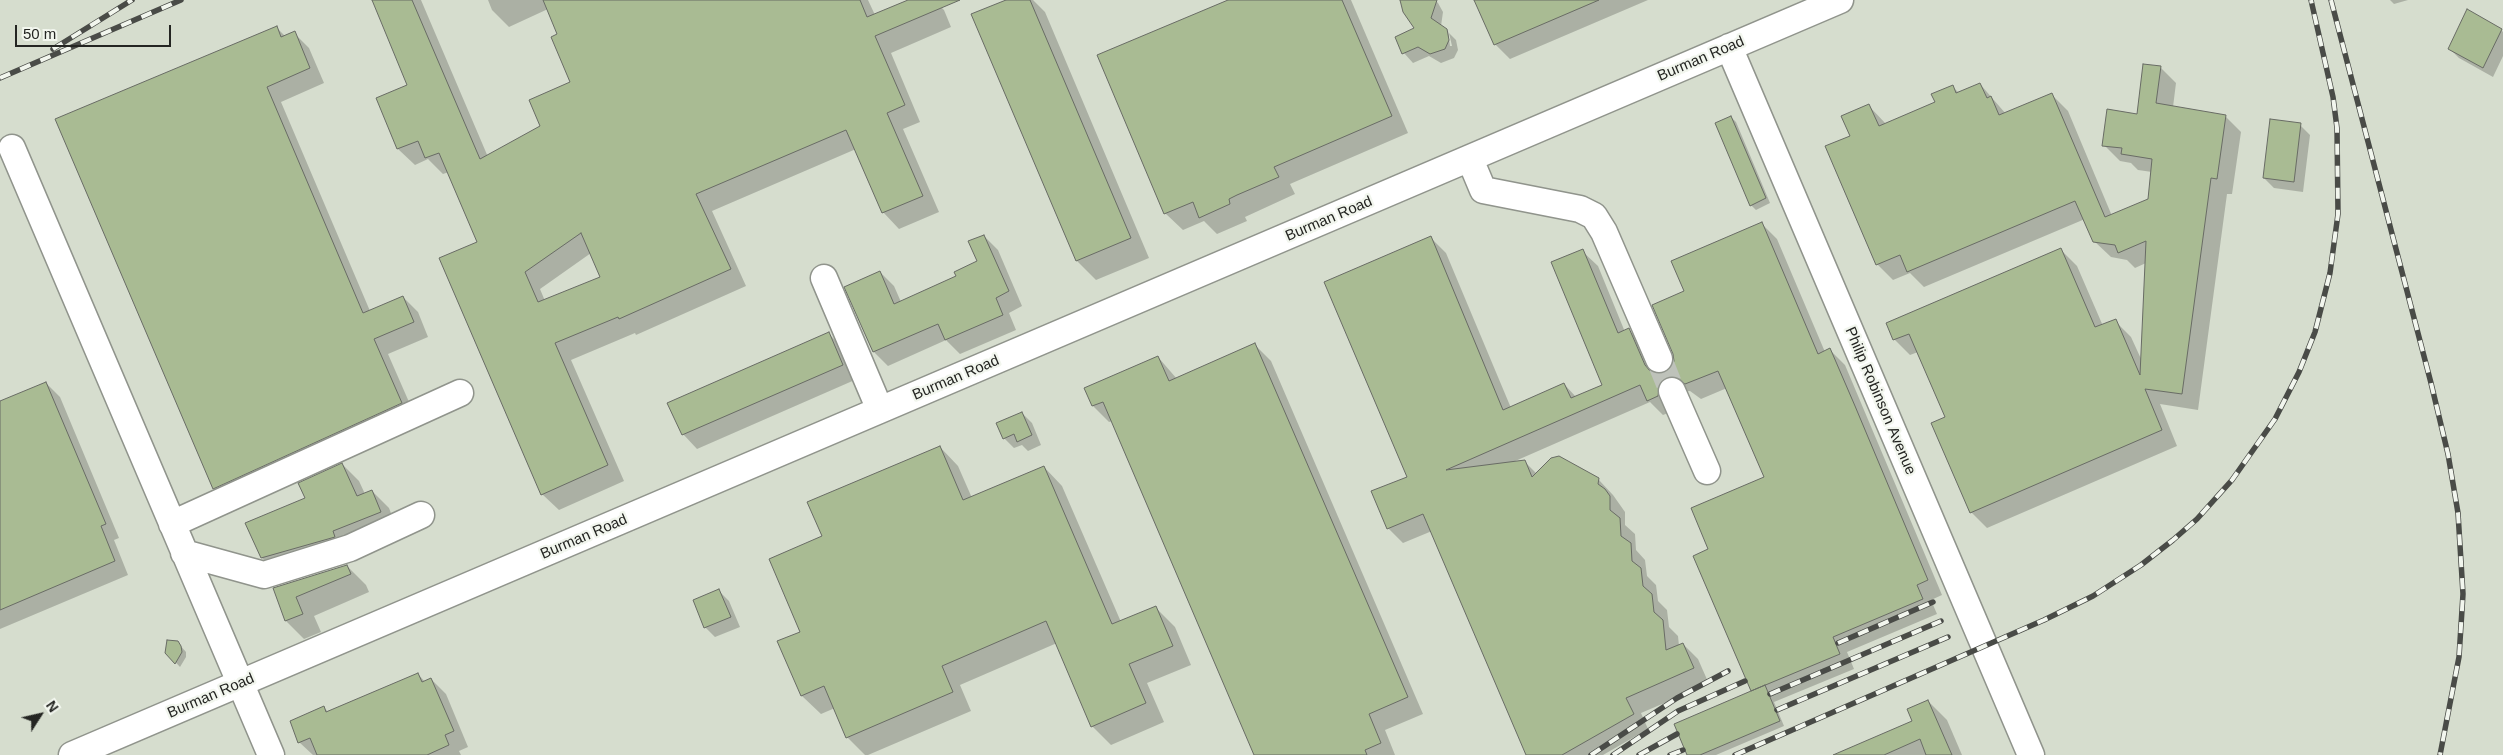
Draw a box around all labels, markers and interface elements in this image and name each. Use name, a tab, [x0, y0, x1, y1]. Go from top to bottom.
scale bar	[18, 15, 174, 47]
text: 50 m	[23, 25, 56, 42]
street label: Burman Road	[1655, 33, 1747, 85]
street label: Burman Road	[1283, 193, 1375, 245]
street label: Philip Robinson Avenue	[1841, 324, 1919, 478]
street label: Burman Road	[910, 352, 1002, 404]
street label: Burman Road	[538, 511, 630, 563]
street label: Burman Road	[165, 670, 257, 722]
north arrow	[15, 690, 65, 740]
text: N	[43, 698, 62, 715]

